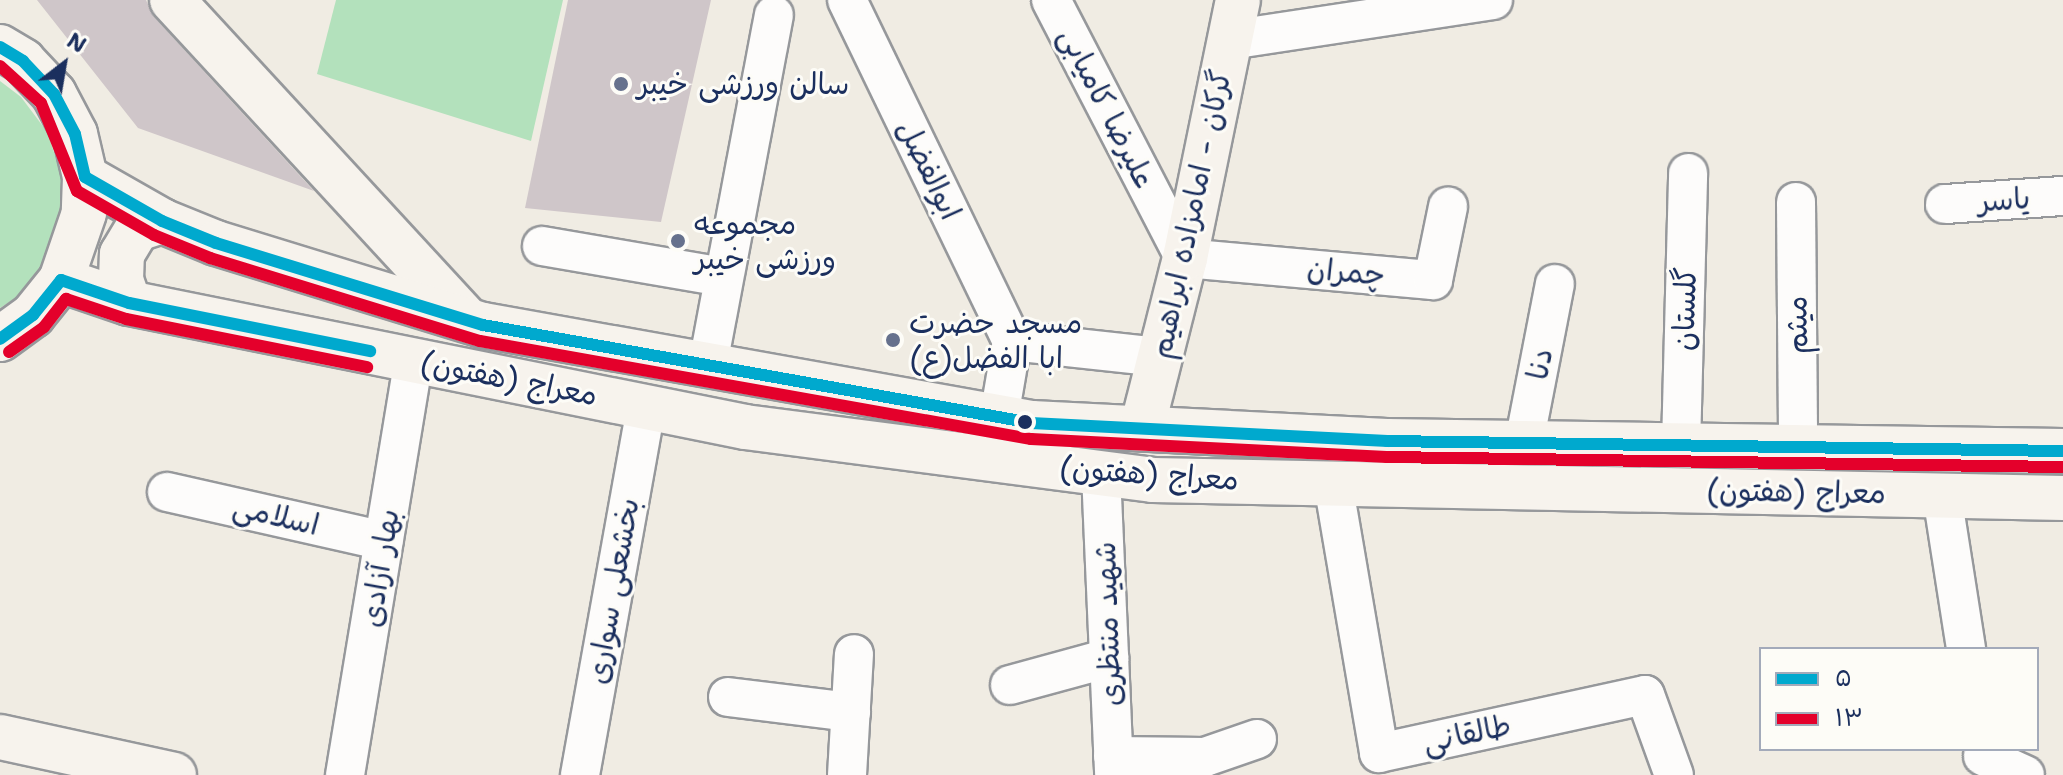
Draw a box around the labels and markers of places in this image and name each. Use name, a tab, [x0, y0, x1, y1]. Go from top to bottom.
place label: سالن ورزشی خیبر	[637, 66, 849, 102]
marker: سالن ورزشی خیبر	[612, 75, 630, 93]
place label: مجموعه ورزشی خیبر	[694, 206, 836, 276]
marker: مجموعه ورزشی خیبر	[669, 232, 687, 250]
place label: مسجد حضرت ابا الفضل(ع)	[909, 305, 1082, 376]
marker: مسجد حضرت ابا الفضل(ع)	[884, 331, 902, 349]
unlabelled marker	[1017, 414, 1033, 430]

